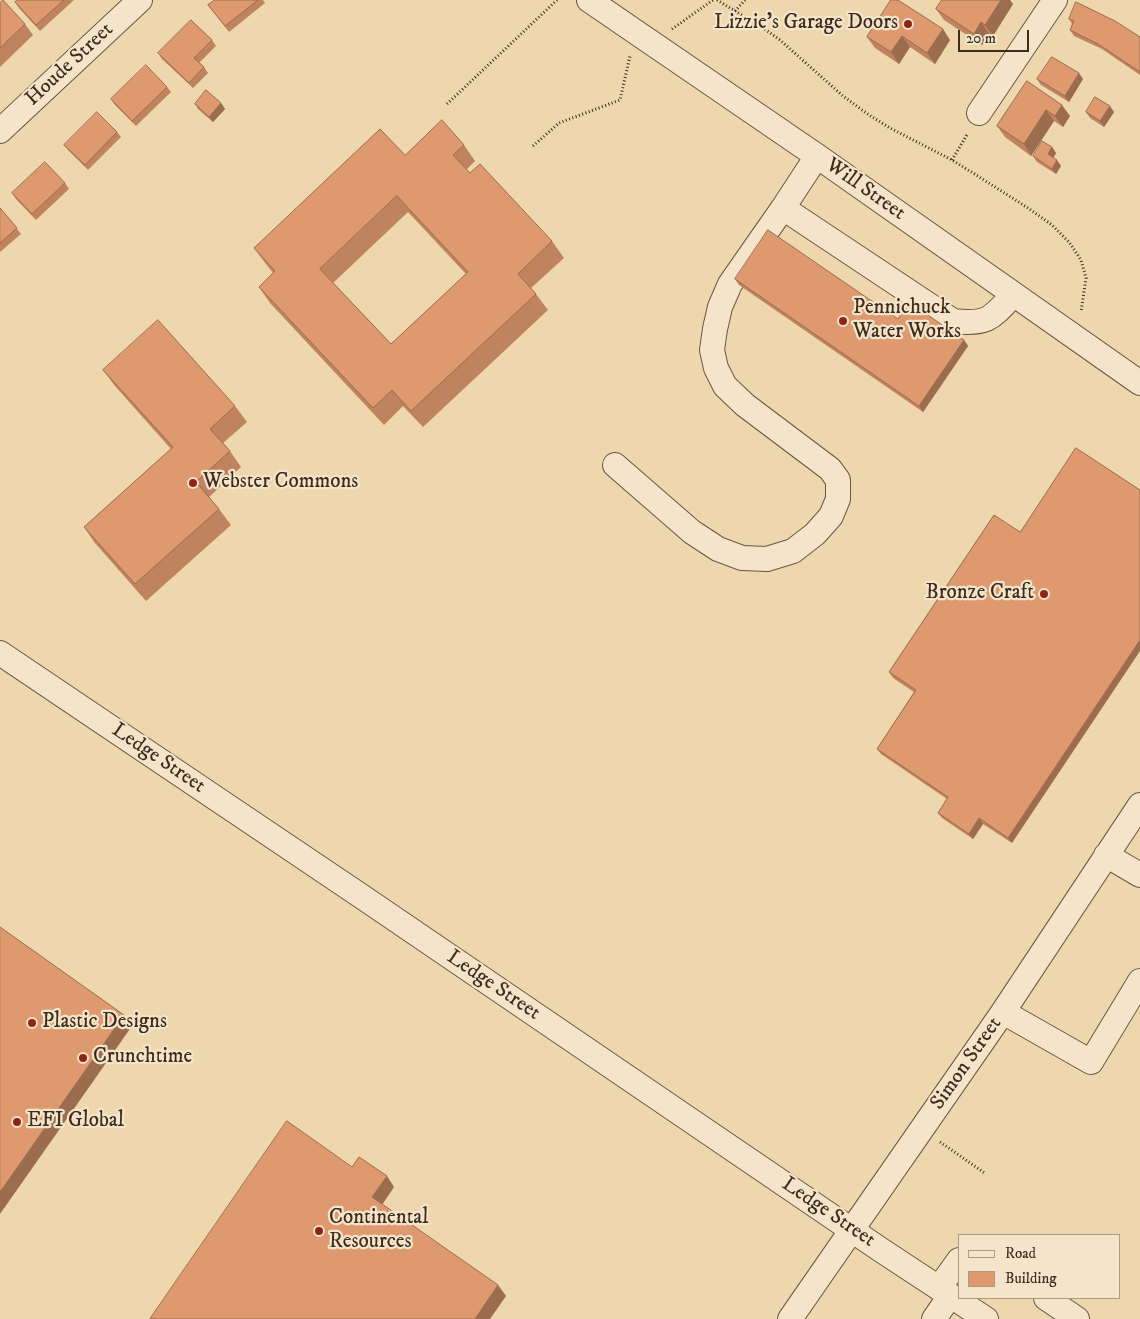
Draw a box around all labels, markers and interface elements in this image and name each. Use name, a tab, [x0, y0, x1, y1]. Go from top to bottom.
place label: Lizzie's Garage Doors	[714, 11, 898, 37]
street label: Houde Street	[21, 18, 119, 112]
marker: Lizzie's Garage Doors	[902, 18, 914, 30]
scale bar	[960, 20, 1031, 52]
text: 20 m	[966, 29, 996, 48]
street label: Will Street	[820, 153, 910, 227]
place label: Pennichuck Water Works	[853, 296, 961, 346]
marker: Pennichuck Water Works	[837, 315, 849, 327]
place label: Webster Commons	[203, 470, 358, 496]
marker: Webster Commons	[187, 477, 199, 489]
place label: Bronze Craft	[926, 581, 1034, 607]
marker: Bronze Craft	[1038, 588, 1050, 600]
street label: Ledge Street	[106, 719, 210, 799]
street label: Ledge Street	[441, 946, 545, 1026]
place label: Plastic Designs	[42, 1010, 167, 1036]
street label: Simon Street	[926, 1013, 1008, 1115]
marker: Plastic Designs	[26, 1017, 38, 1029]
place label: Crunchtime	[93, 1045, 192, 1071]
marker: Crunchtime	[77, 1052, 89, 1064]
place label: EFI Global	[27, 1109, 124, 1135]
marker: EFI Global	[11, 1116, 23, 1128]
street label: Ledge Street	[776, 1173, 880, 1253]
place label: Continental Resources	[329, 1206, 429, 1256]
marker: Continental Resources	[313, 1225, 325, 1237]
legend	[958, 1234, 1120, 1299]
text: Road	[1005, 1244, 1036, 1263]
text: Building	[1005, 1269, 1057, 1288]

